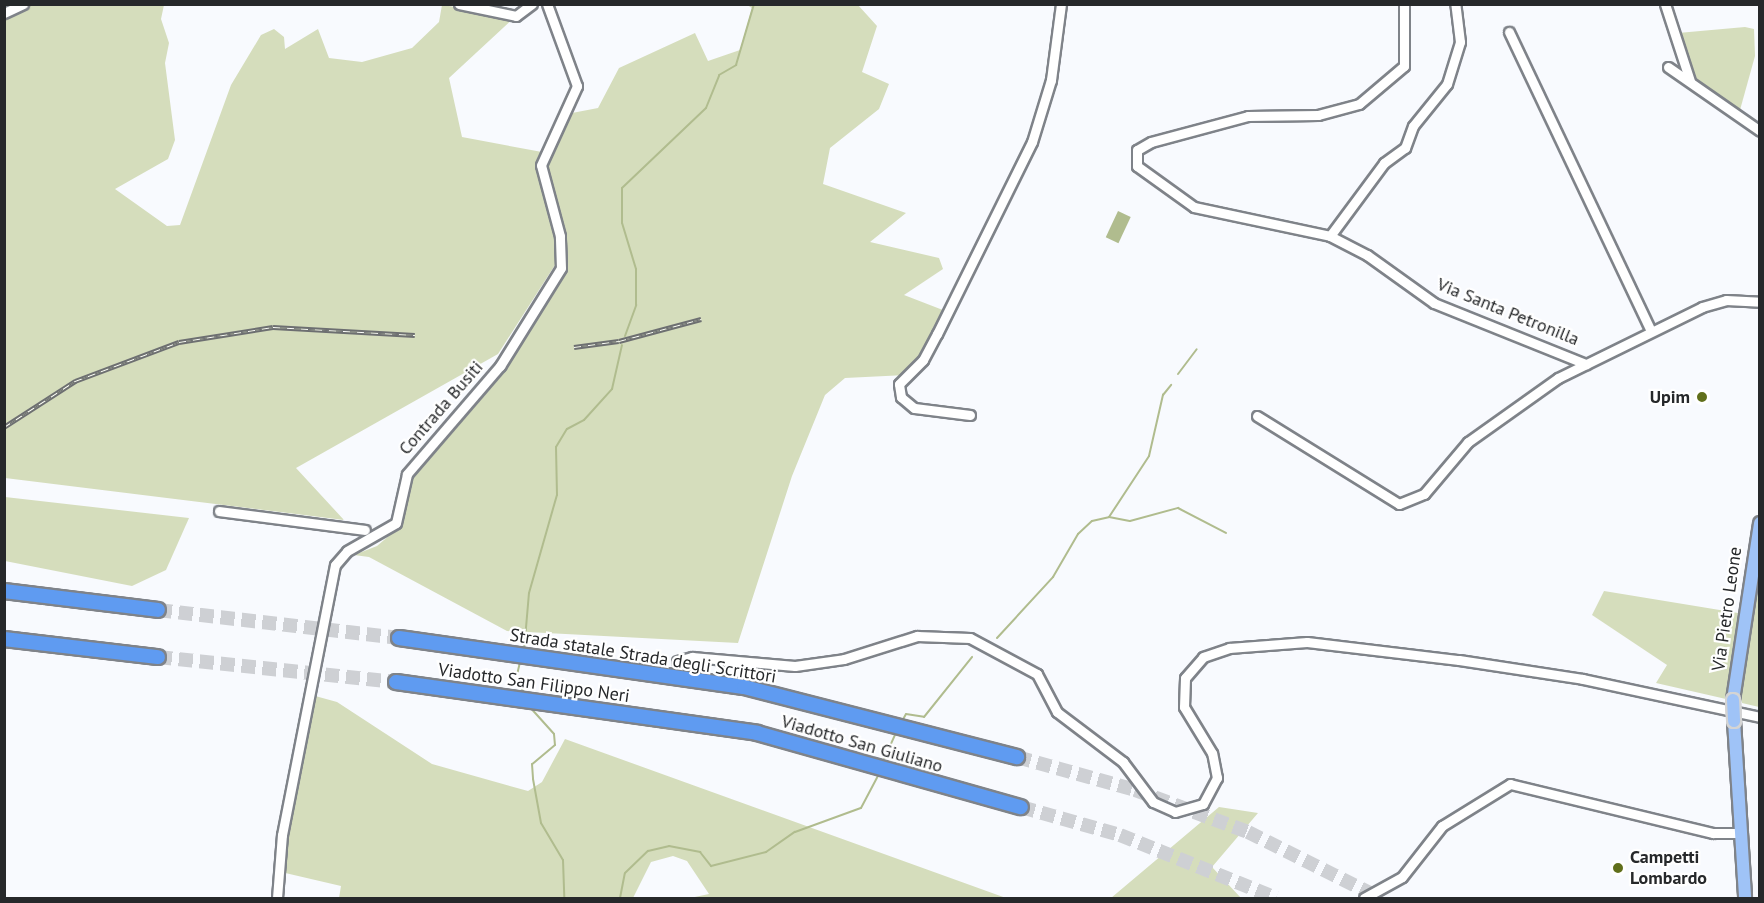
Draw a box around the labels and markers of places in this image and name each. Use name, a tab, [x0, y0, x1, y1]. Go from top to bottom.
place label: Upim	[1650, 386, 1690, 408]
marker: Upim	[1695, 390, 1709, 404]
place label: Campetti Lombardo	[1630, 847, 1707, 890]
marker: Campetti Lombardo	[1611, 861, 1625, 875]

